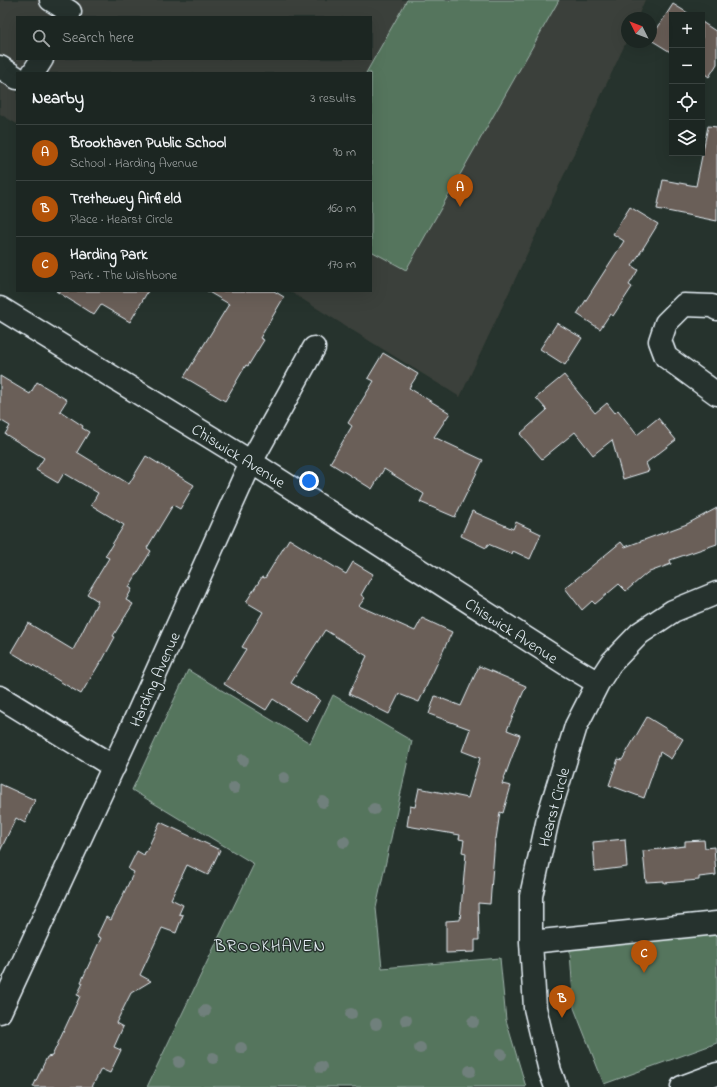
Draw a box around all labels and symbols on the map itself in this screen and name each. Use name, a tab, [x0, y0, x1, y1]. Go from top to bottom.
north arrow	[621, 12, 657, 48]
pin: A	[447, 174, 473, 207]
street label: Chiswick Avenue	[186, 418, 290, 496]
your location	[299, 471, 319, 491]
street label: Chiswick Avenue	[460, 593, 563, 671]
street label: Harding Avenue	[124, 628, 188, 731]
street label: Hearst Circle	[533, 764, 577, 850]
district label: BROOKHAVEN	[213, 934, 326, 959]
pin: C	[631, 940, 657, 973]
pin: B	[549, 985, 575, 1018]

